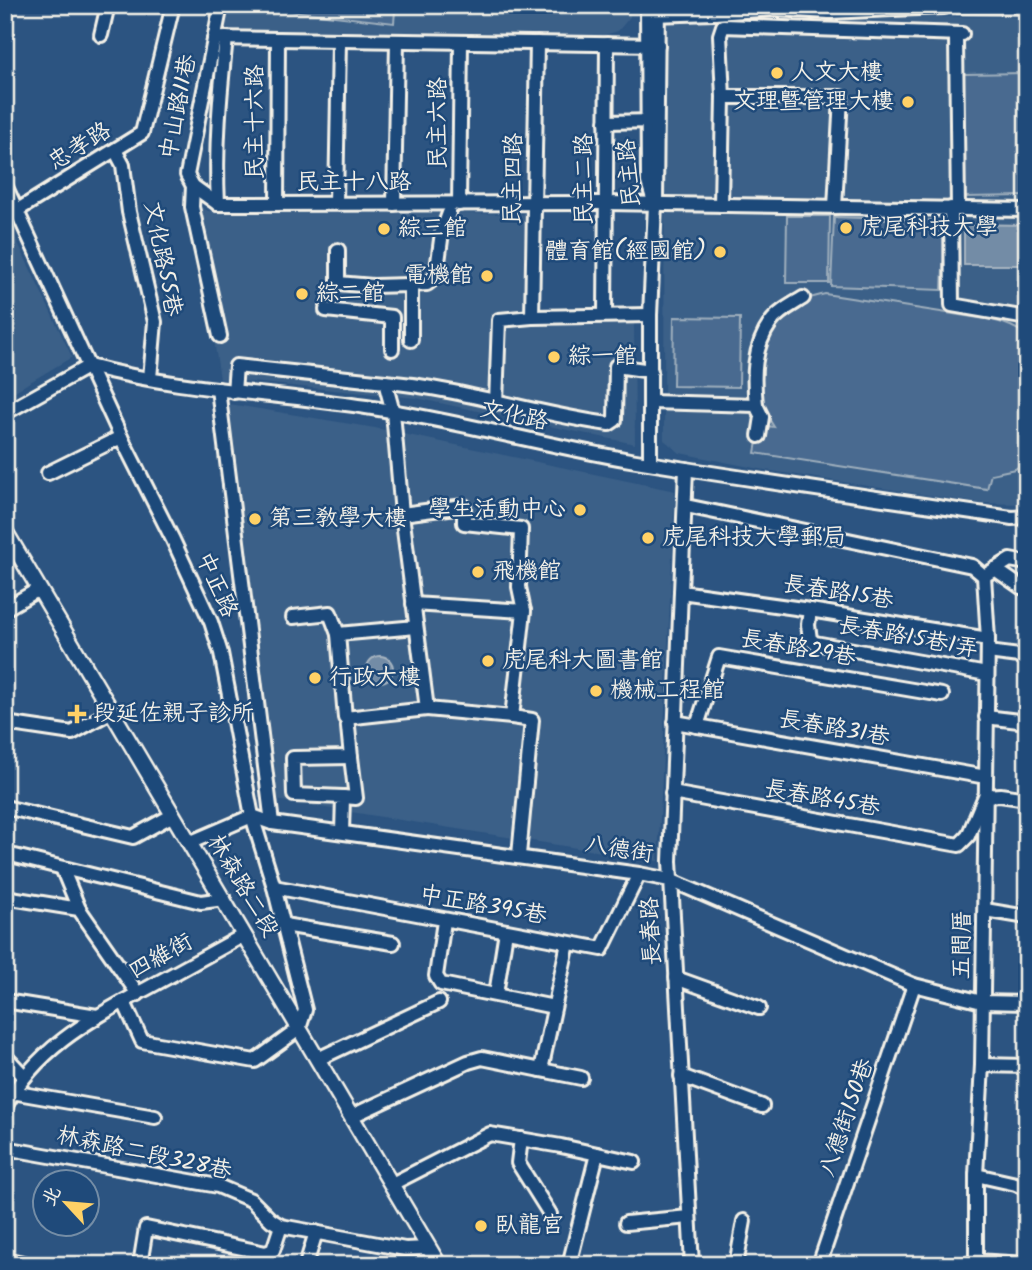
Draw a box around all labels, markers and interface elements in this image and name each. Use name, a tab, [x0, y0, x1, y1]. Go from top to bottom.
street label: 中山路11巷	[151, 50, 207, 163]
place label: 人文大樓	[791, 55, 883, 91]
street label: 民主十六路	[238, 65, 274, 180]
marker: 人文大樓	[769, 65, 785, 81]
street label: 民主六路	[421, 77, 457, 169]
place label: 文理暨管理大樓	[733, 84, 894, 120]
marker: 文理暨管理大樓	[900, 94, 916, 110]
street label: 忠孝路	[41, 113, 119, 181]
street label: 民主四路	[495, 133, 533, 225]
street label: 民主二路	[567, 133, 603, 225]
street label: 民主路	[609, 137, 651, 209]
street label: 民主十八路	[297, 165, 412, 201]
street label: 文化路55巷	[133, 198, 191, 321]
place label: 虎尾科技大學	[860, 210, 998, 246]
place label: 綜三館	[398, 211, 467, 247]
marker: 虎尾科技大學	[838, 220, 854, 236]
marker: 綜三館	[376, 221, 392, 237]
place label: 體育館(經國館)	[545, 234, 706, 270]
marker: 體育館(經國館)	[712, 244, 728, 260]
place label: 電機館	[404, 258, 473, 294]
marker: 電機館	[479, 268, 495, 284]
place label: 綜二館	[316, 276, 385, 312]
marker: 綜二館	[294, 286, 310, 302]
place label: 綜一館	[568, 339, 637, 375]
marker: 綜一館	[546, 349, 562, 365]
street label: 文化路	[477, 391, 551, 441]
place label: 學生活動中心	[428, 492, 566, 528]
place label: 第三教學大樓	[269, 501, 407, 537]
marker: 學生活動中心	[572, 502, 588, 518]
marker: 第三教學大樓	[247, 511, 263, 527]
place label: 虎尾科技大學郵局	[662, 520, 846, 556]
marker: 虎尾科技大學郵局	[640, 530, 656, 546]
street label: 中正路	[186, 546, 246, 624]
place label: 飛機館	[492, 554, 561, 590]
marker: 飛機館	[470, 564, 486, 580]
street label: 長春路15巷	[780, 566, 897, 620]
street label: 長春路15巷1弄	[835, 608, 981, 668]
street label: 長春路29巷	[737, 621, 860, 677]
place label: 虎尾科大圖書館	[502, 643, 663, 679]
marker: 虎尾科大圖書館	[480, 653, 496, 669]
place label: 行政大樓	[329, 660, 421, 696]
marker: 行政大樓	[307, 670, 323, 686]
place label: 機械工程館	[610, 673, 725, 709]
marker: 機械工程館	[588, 683, 604, 699]
place label: 段延佐親子診所	[93, 696, 254, 732]
street label: 長春路31巷	[776, 702, 893, 757]
marker: 段延佐親子診所	[67, 704, 87, 724]
street label: 長春路45巷	[761, 771, 884, 827]
street label: 林森路二段	[197, 827, 287, 945]
street label: 八德街	[582, 827, 656, 873]
street label: 中正路395巷	[416, 877, 550, 935]
street label: 長春路	[632, 896, 672, 966]
street label: 五間厝	[944, 910, 982, 980]
street label: 四維街	[122, 925, 200, 989]
street label: 八德街150巷	[810, 1053, 884, 1182]
street label: 林森路二段328巷	[53, 1118, 236, 1190]
north arrow	[32, 1168, 102, 1238]
text: 北	[35, 1181, 70, 1212]
place label: 臥龍宮	[495, 1208, 564, 1244]
marker: 臥龍宮	[473, 1218, 489, 1234]

